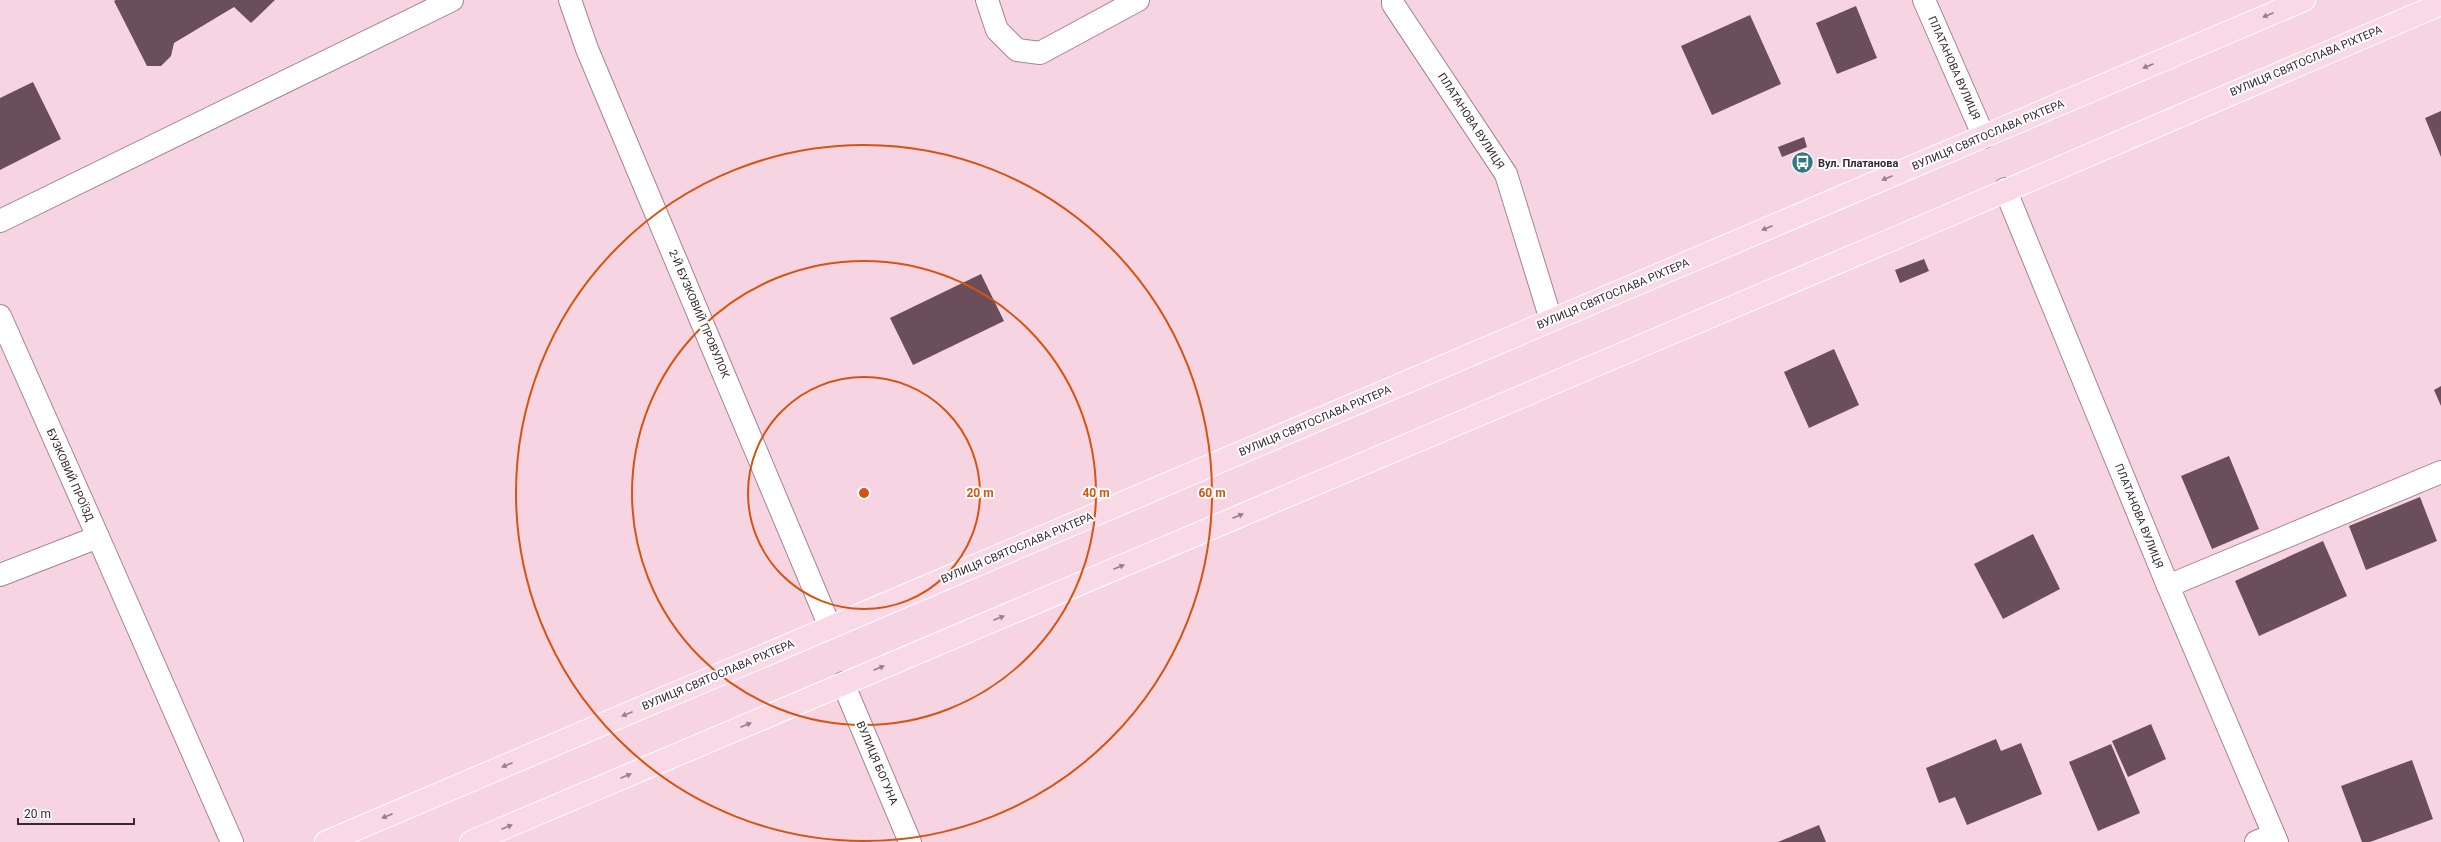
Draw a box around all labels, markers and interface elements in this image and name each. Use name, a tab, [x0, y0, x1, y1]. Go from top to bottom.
one-way arrow	[2261, 13, 2273, 19]
street label: ПЛАТАНОВА ВУЛИЦЯ	[1925, 14, 1983, 122]
street label: ВУЛИЦЯ СВЯТОСЛАВА РІХТЕРА	[2228, 23, 2385, 99]
one-way arrow	[2142, 64, 2154, 70]
street label: ПЛАТАНОВА ВУЛИЦЯ	[1435, 71, 1507, 171]
street label: ВУЛИЦЯ СВЯТОСЛАВА РІХТЕРА	[1910, 97, 2067, 173]
bus stop icon: Вул. Платанова	[1789, 150, 1815, 176]
place label: Вул. Платанова	[1818, 157, 1898, 170]
one-way arrow	[1881, 175, 1892, 181]
one-way arrow	[1761, 226, 1773, 232]
street label: 2-Й БУЗКОВИЙ ПРОВУЛОК	[666, 248, 732, 381]
street label: ВУЛИЦЯ СВЯТОСЛАВА РІХТЕРА	[1535, 256, 1692, 332]
street label: ВУЛИЦЯ СВЯТОСЛАВА РІХТЕРА	[1237, 383, 1394, 459]
street label: БУЗКОВИЙ ПРОЇЗД	[44, 427, 96, 523]
street label: ПЛАТАНОВА ВУЛИЦЯ	[2112, 462, 2166, 570]
centre of rings	[857, 486, 871, 500]
text: 20 m	[966, 486, 994, 500]
text: 40 m	[1082, 486, 1110, 500]
text: 60 m	[1198, 486, 1226, 500]
street label: ВУЛИЦЯ СВЯТОСЛАВА РІХТЕРА	[939, 510, 1096, 586]
one-way arrow	[1233, 513, 1244, 519]
one-way arrow	[1113, 564, 1124, 570]
one-way arrow	[993, 614, 1005, 621]
street label: ВУЛИЦЯ СВЯТОСЛАВА РІХТЕРА	[640, 637, 797, 713]
one-way arrow	[874, 665, 886, 671]
one-way arrow	[621, 711, 632, 717]
street label: ВУЛИЦЯ БОГУНА	[854, 719, 901, 807]
one-way arrow	[741, 722, 752, 728]
one-way arrow	[501, 762, 513, 768]
one-way arrow	[621, 773, 632, 779]
scale bar	[18, 800, 134, 826]
text: 20 m	[24, 807, 51, 821]
one-way arrow	[382, 813, 393, 819]
one-way arrow	[501, 823, 513, 829]

